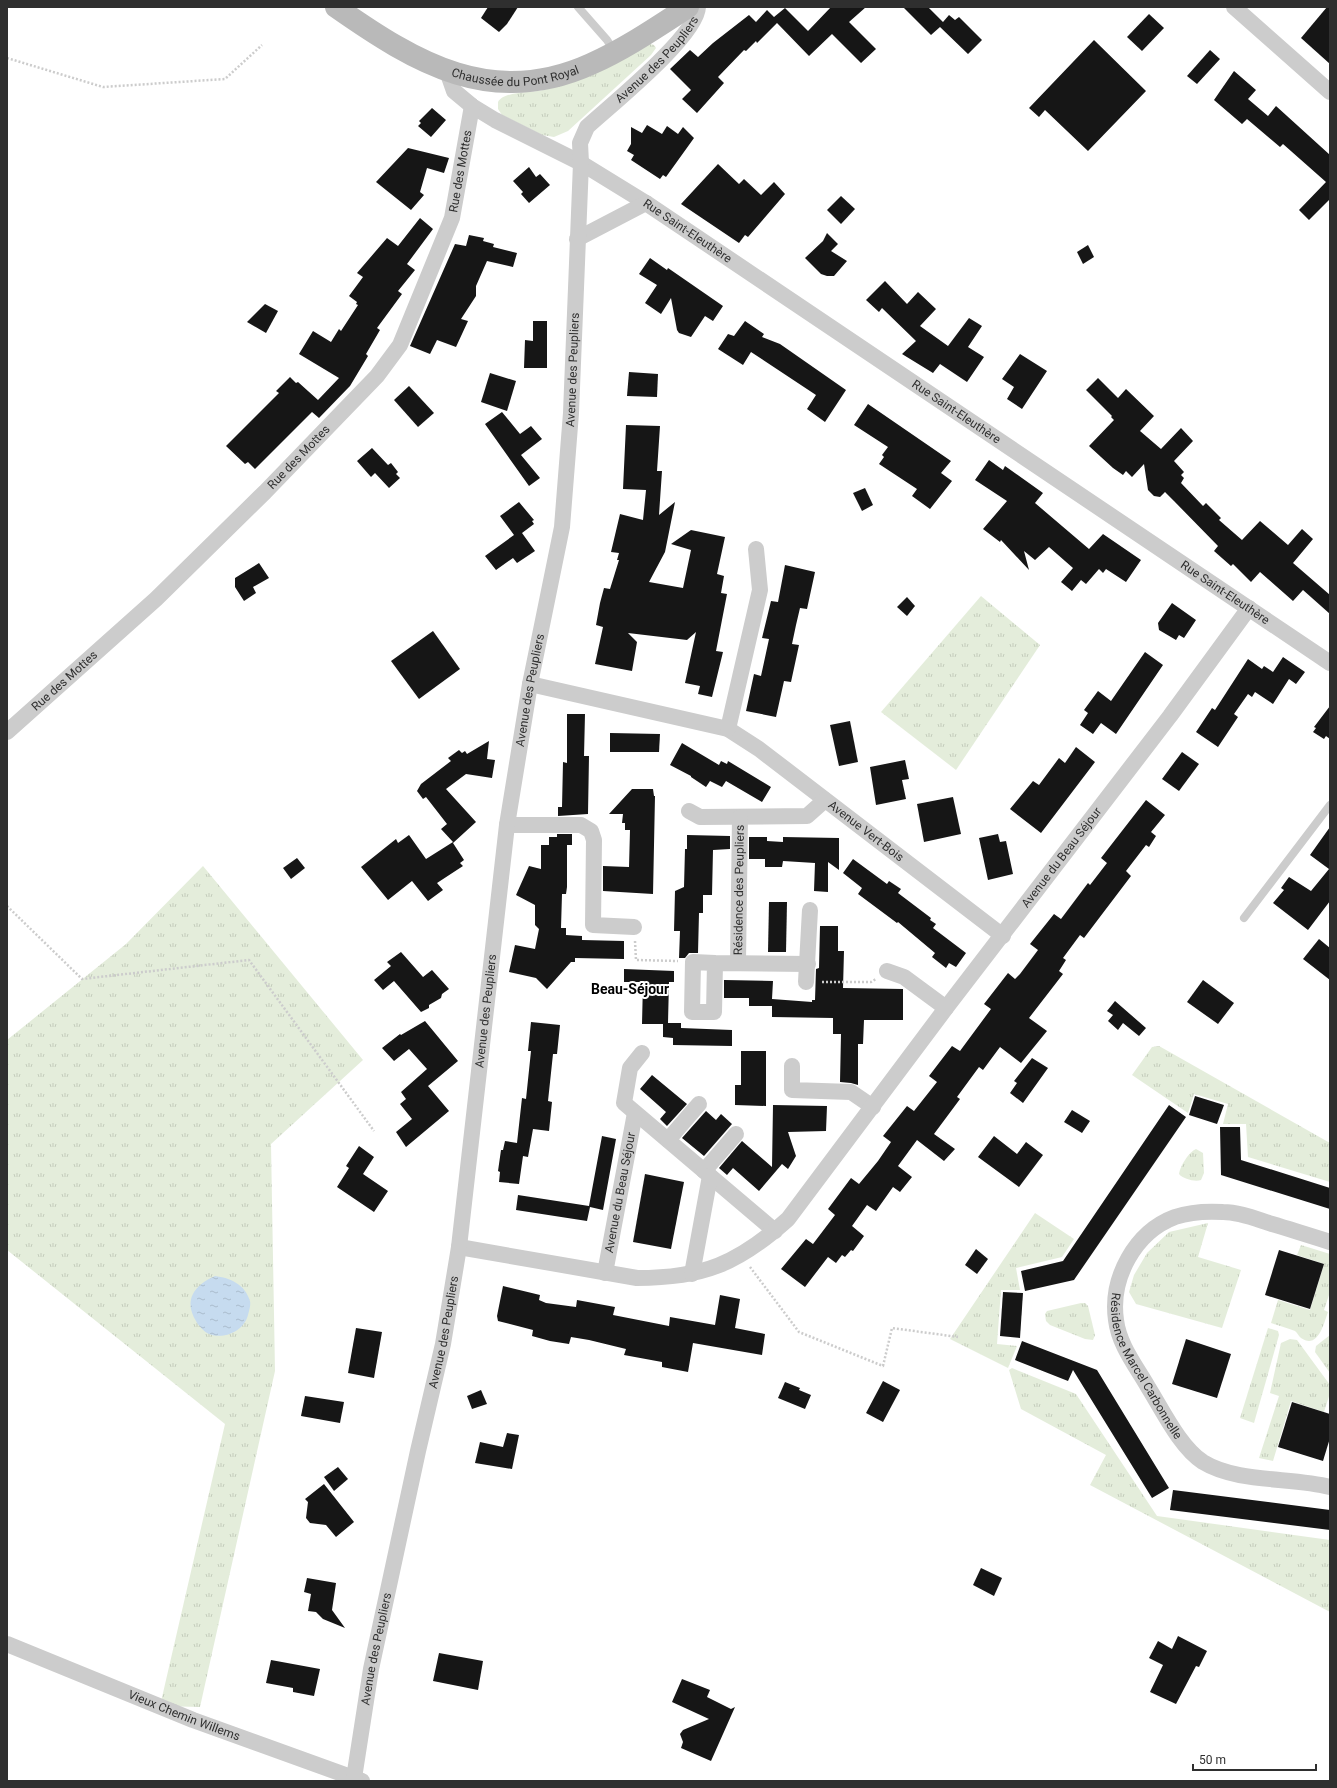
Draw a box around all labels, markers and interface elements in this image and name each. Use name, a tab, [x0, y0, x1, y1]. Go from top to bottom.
street label: Avenue des Peupliers	[613, 14, 701, 106]
street label: Chaussée du Pont Royal	[450, 63, 581, 89]
street label: Rue des Mottes	[446, 129, 475, 214]
street label: Rue Saint-Eleuthère	[640, 196, 734, 266]
street label: Avenue des Peupliers	[563, 312, 582, 427]
street label: Rue Saint-Eleuthère	[909, 377, 1003, 446]
street label: Rue des Mottes	[265, 422, 333, 492]
street label: Rue Saint-Eleuthère	[1178, 558, 1272, 627]
street label: Avenue des Peupliers	[513, 633, 547, 748]
street label: Rue des Mottes	[29, 648, 100, 714]
street label: Avenue Vert-Bois	[826, 798, 907, 864]
street label: Avenue du Beau Séjour	[1019, 805, 1104, 910]
street label: Résidence des Peupliers	[731, 825, 747, 955]
street label: Avenue des Peupliers	[472, 953, 499, 1069]
district label: Beau-Séjour	[591, 981, 669, 997]
street label: Avenue du Beau Séjour	[602, 1131, 638, 1254]
street label: Avenue des Peupliers	[426, 1275, 461, 1390]
street label: Résidence Marcel Carbonnelle	[1108, 1292, 1185, 1442]
street label: Avenue des Peupliers	[358, 1591, 394, 1706]
street label: Vieux Chemin Willems	[126, 1687, 242, 1743]
scale bar	[1193, 1746, 1316, 1772]
text: 50 m	[1199, 1753, 1226, 1767]

